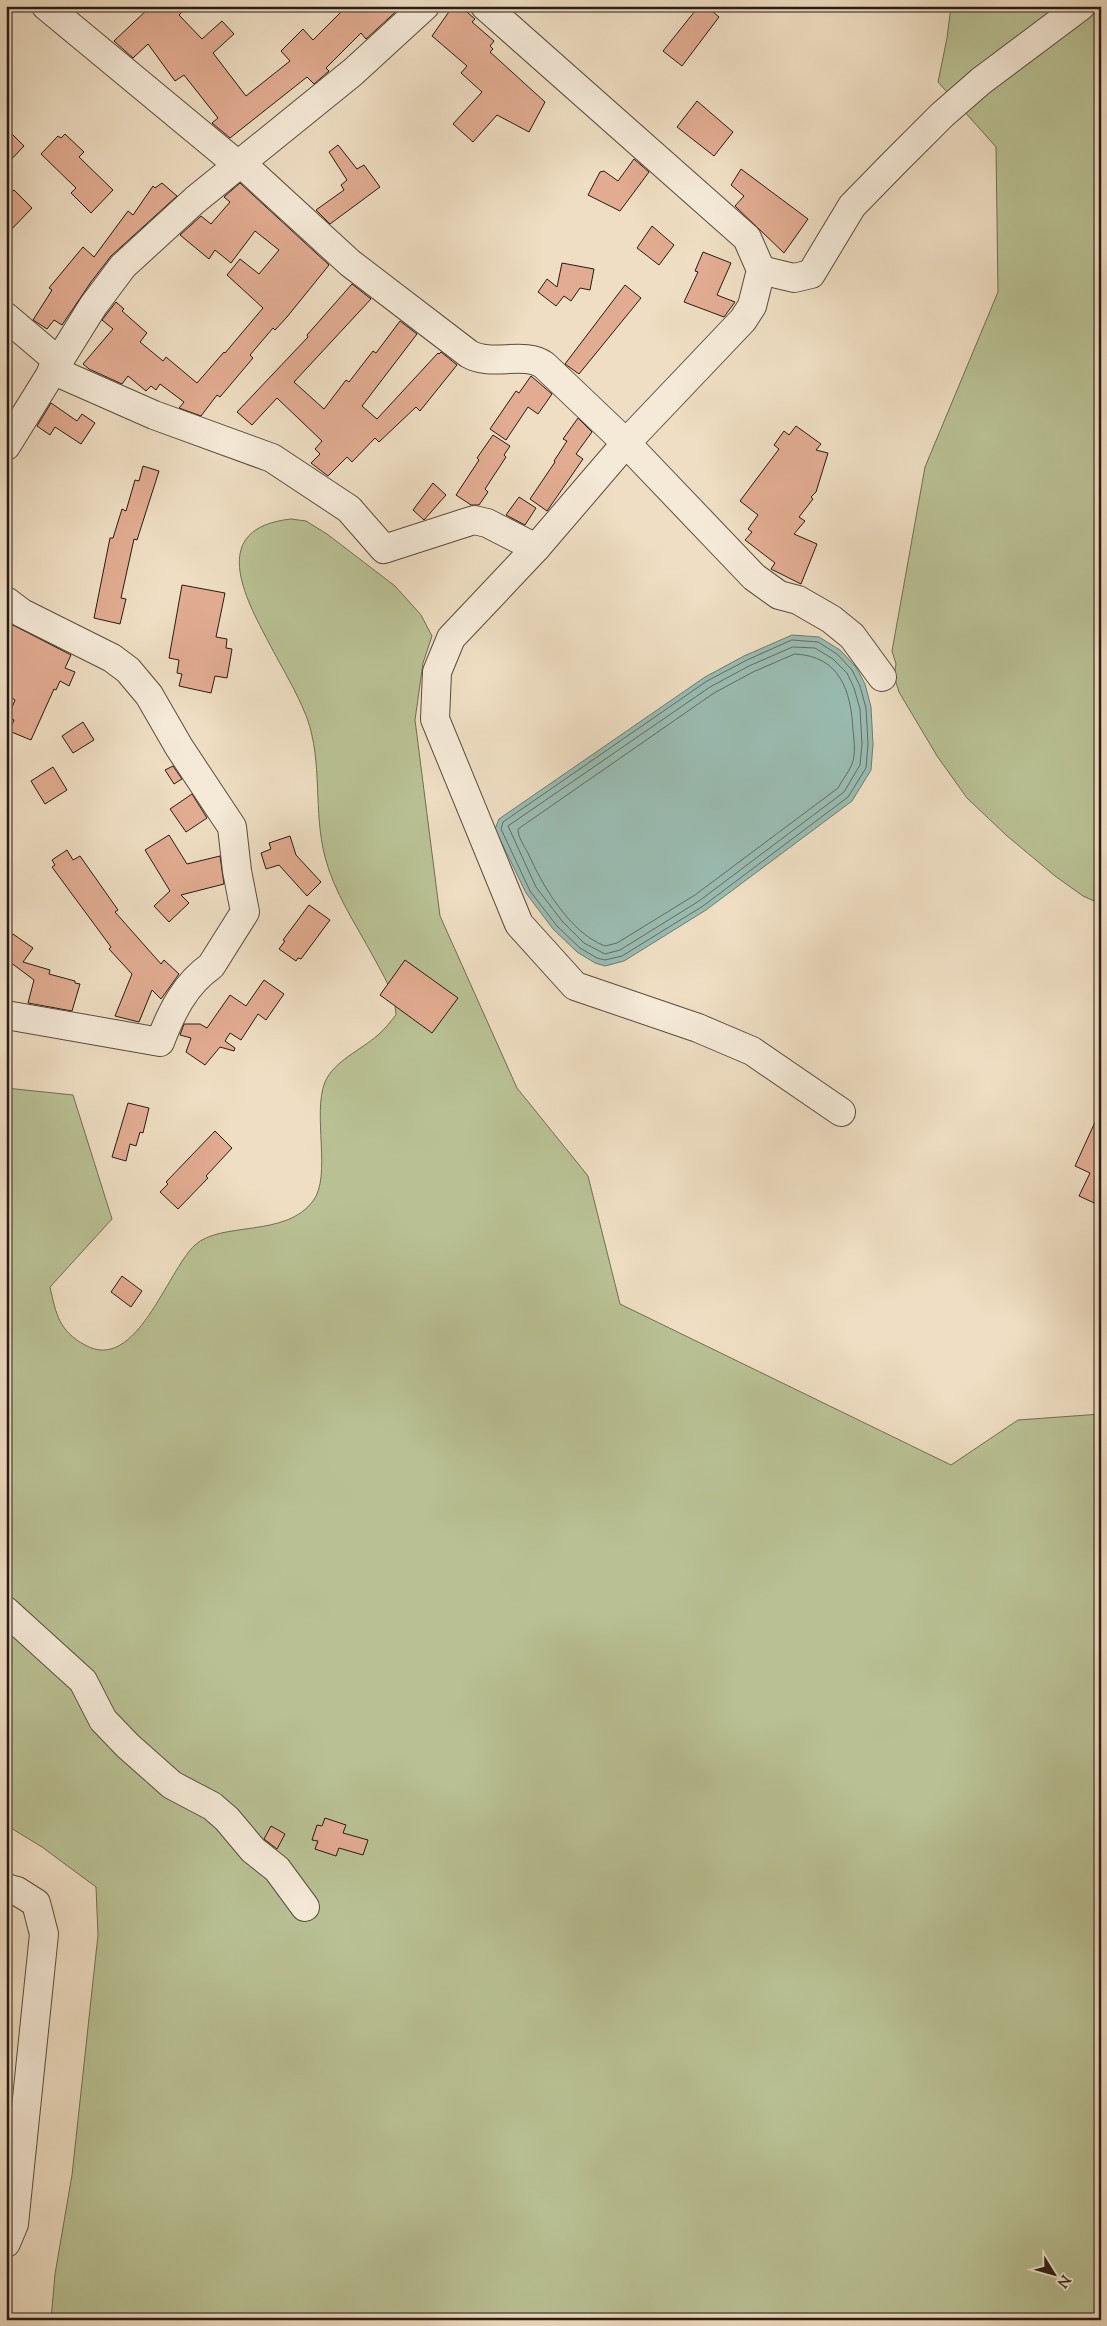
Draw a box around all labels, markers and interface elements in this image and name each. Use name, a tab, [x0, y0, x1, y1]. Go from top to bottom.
north arrow	[1030, 2248, 1080, 2298]
text: N	[1051, 2270, 1074, 2291]

